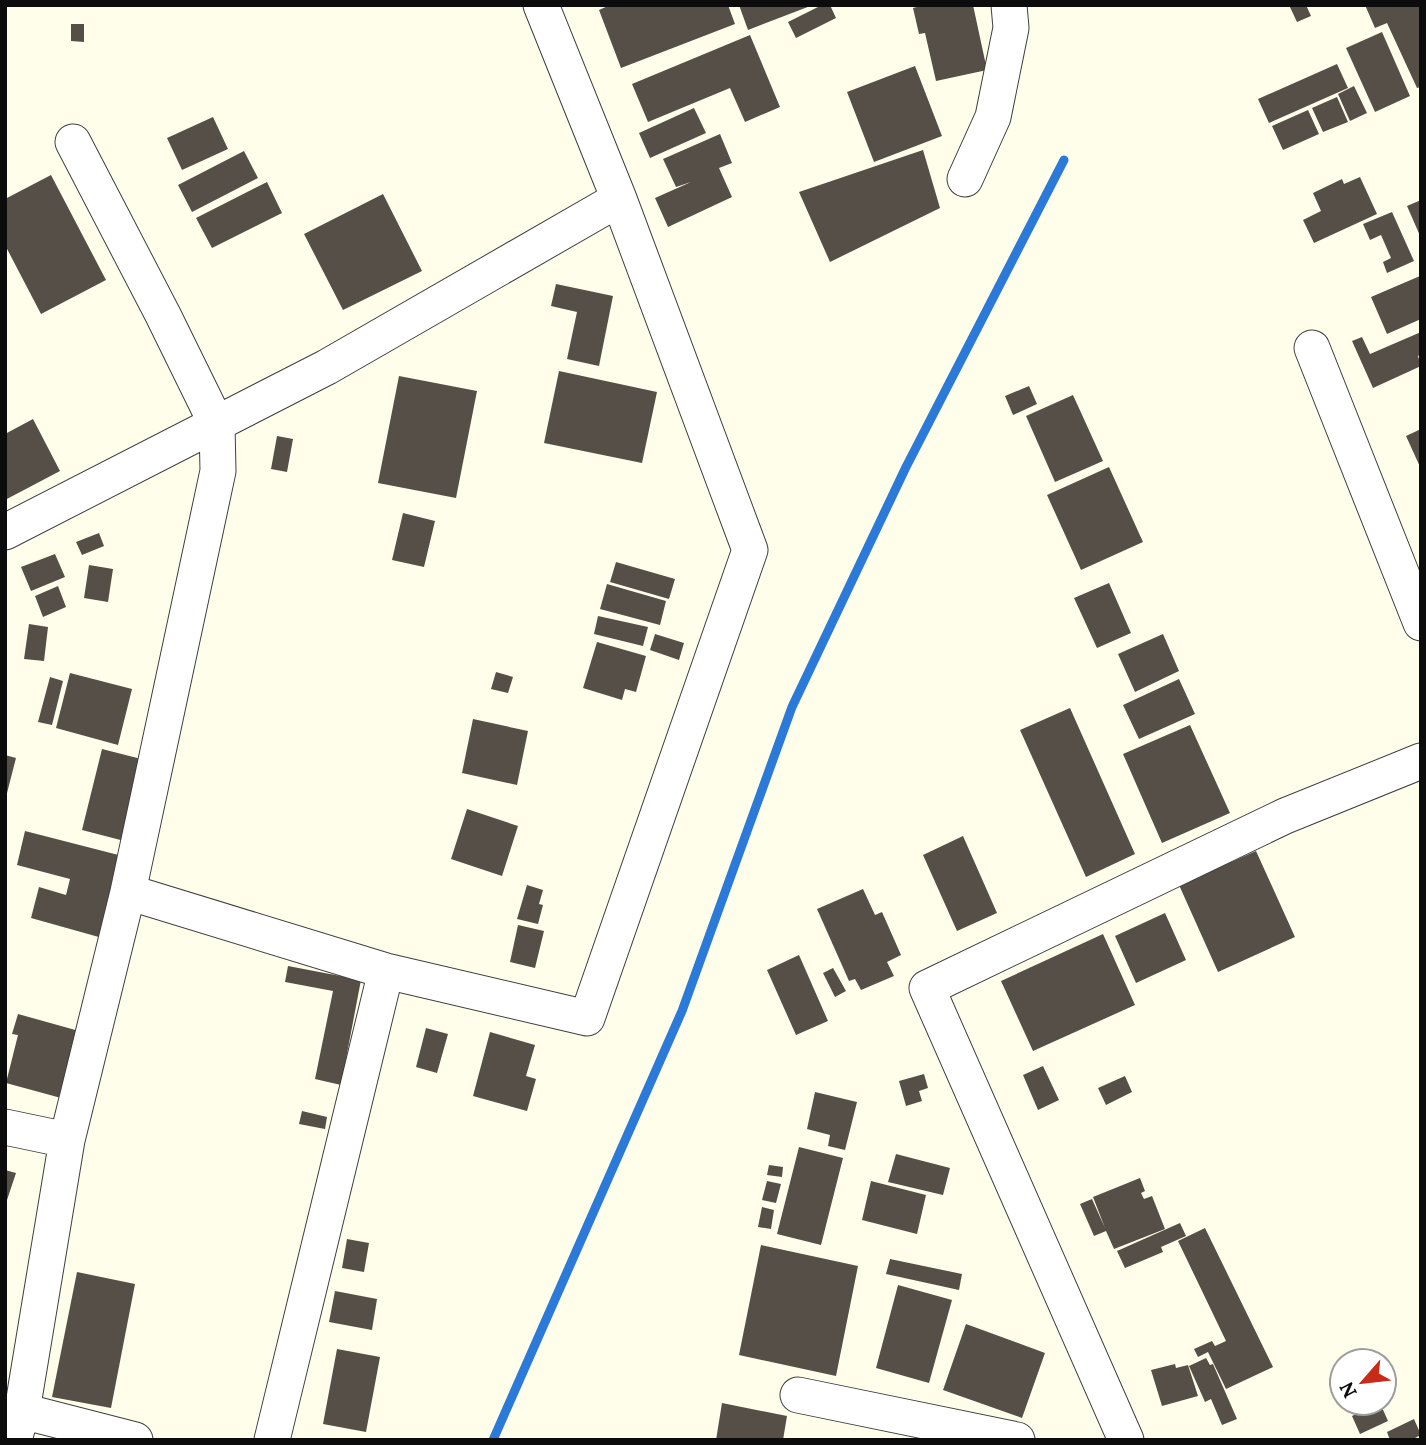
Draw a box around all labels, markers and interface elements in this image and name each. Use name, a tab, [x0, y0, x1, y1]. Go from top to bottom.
north arrow	[1328, 1347, 1398, 1417]
text: N	[1334, 1378, 1362, 1402]

